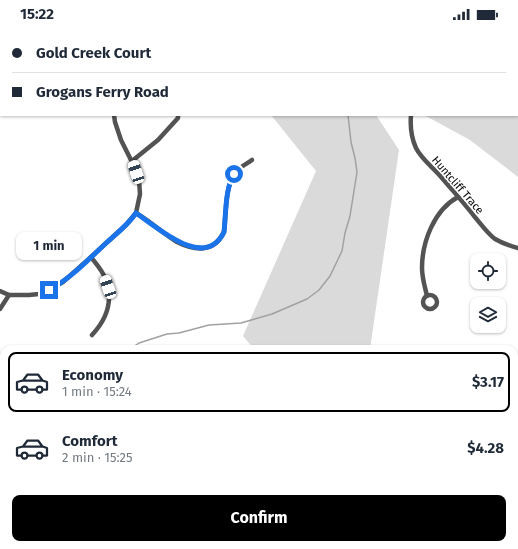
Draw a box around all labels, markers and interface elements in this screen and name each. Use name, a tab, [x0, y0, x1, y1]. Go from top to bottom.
text: 15:22	[20, 5, 54, 23]
text: Gold Creek Court	[36, 44, 151, 62]
text: Grogans Ferry Road	[36, 83, 169, 101]
street label: Huntcliff Trace	[429, 154, 486, 217]
car	[127, 159, 145, 185]
route start	[225, 165, 243, 183]
callout: 1 min	[16, 232, 82, 260]
text: 1 min	[33, 238, 65, 253]
map controls	[470, 253, 506, 333]
button: locate	[470, 253, 506, 289]
car	[98, 274, 118, 300]
route end	[40, 281, 58, 299]
button: layers	[470, 297, 506, 333]
icon: car	[14, 364, 50, 400]
text: Economy	[62, 366, 123, 384]
text: $3.17	[472, 373, 504, 391]
text: 1 min · 15:24	[62, 384, 132, 399]
icon: car	[14, 430, 50, 466]
text: Comfort	[62, 432, 118, 450]
text: $4.28	[467, 439, 504, 457]
text: 2 min · 15:25	[62, 450, 133, 465]
button: Confirm	[12, 495, 506, 541]

